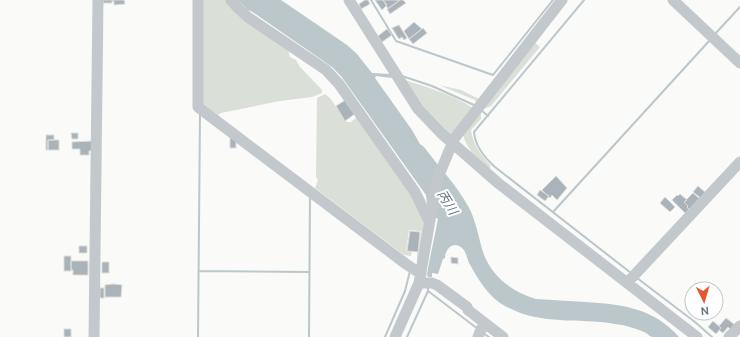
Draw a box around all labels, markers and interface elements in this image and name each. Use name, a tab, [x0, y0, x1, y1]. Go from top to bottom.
water label: 丙川	[433, 187, 463, 219]
north arrow	[684, 281, 724, 321]
text: N	[700, 304, 709, 318]

